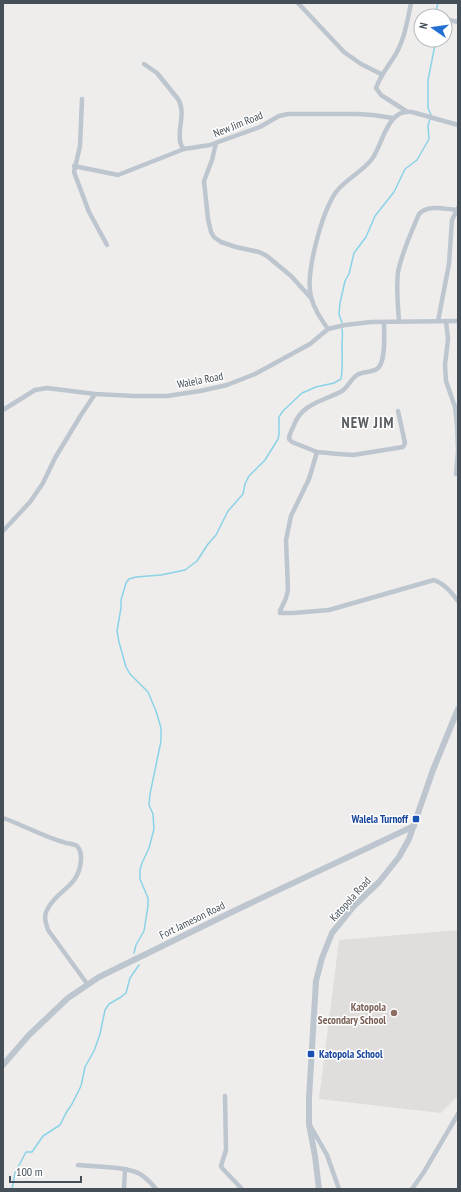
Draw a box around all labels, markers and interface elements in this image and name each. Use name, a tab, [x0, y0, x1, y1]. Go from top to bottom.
north arrow	[413, 8, 453, 48]
text: N	[416, 21, 431, 30]
street label: New Jim Road	[211, 108, 265, 140]
street label: Walela Road	[176, 369, 224, 391]
district label: NEW JIM	[342, 413, 394, 432]
place label: Walela Turnoff	[351, 812, 409, 826]
marker: Walela Turnoff	[411, 814, 421, 824]
street label: Katopola Road	[326, 874, 374, 924]
street label: Fort Jameson Road	[157, 898, 227, 942]
place label: Katopola Secondary School	[318, 1000, 386, 1027]
marker: Katopola Secondary School	[389, 1008, 399, 1018]
place label: Katopola School	[319, 1047, 383, 1061]
marker: Katopola School	[306, 1049, 316, 1059]
scale bar	[10, 1158, 81, 1184]
text: 100 m	[16, 1164, 43, 1179]

